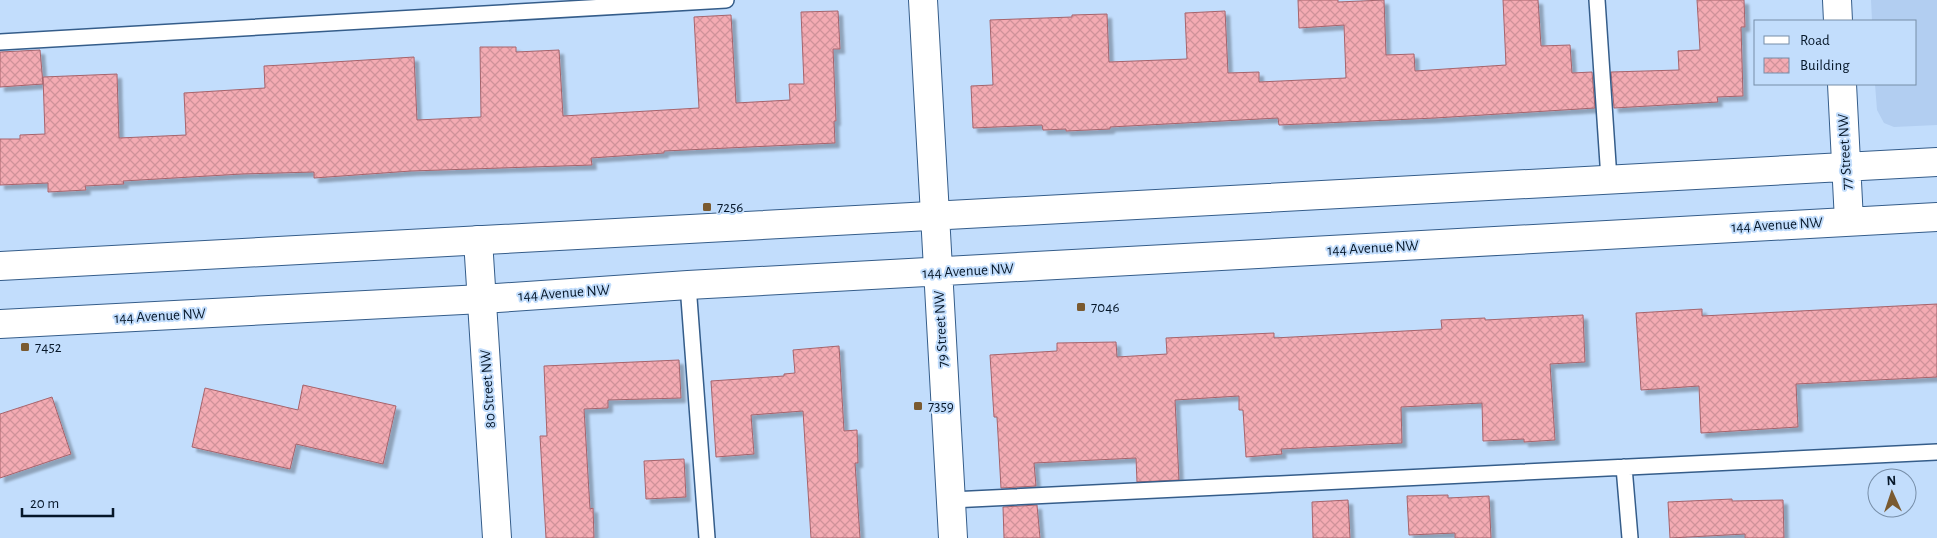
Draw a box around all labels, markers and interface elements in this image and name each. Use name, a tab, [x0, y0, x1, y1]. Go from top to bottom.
legend	[1754, 20, 1917, 85]
text: Road	[1800, 33, 1830, 48]
text: Building	[1800, 58, 1850, 73]
street label: 77 Street NW	[1835, 113, 1854, 190]
place label: 7256	[717, 200, 743, 215]
marker: 7256	[701, 201, 713, 213]
street label: 144 Avenue NW	[1731, 215, 1824, 235]
street label: 144 Avenue NW	[1327, 238, 1420, 258]
street label: 144 Avenue NW	[922, 261, 1015, 281]
street label: 144 Avenue NW	[518, 282, 611, 304]
street label: 79 Street NW	[931, 290, 951, 368]
place label: 7046	[1091, 300, 1119, 315]
marker: 7046	[1075, 301, 1087, 313]
street label: 144 Avenue NW	[114, 306, 207, 326]
place label: 7452	[35, 340, 62, 355]
marker: 7452	[19, 341, 31, 353]
street label: 80 Street NW	[478, 349, 498, 429]
place label: 7359	[928, 399, 954, 414]
marker: 7359	[912, 400, 924, 412]
north arrow	[1867, 468, 1917, 518]
text: N	[1886, 474, 1897, 488]
scale bar	[22, 486, 114, 518]
text: 20 m	[30, 496, 59, 511]

